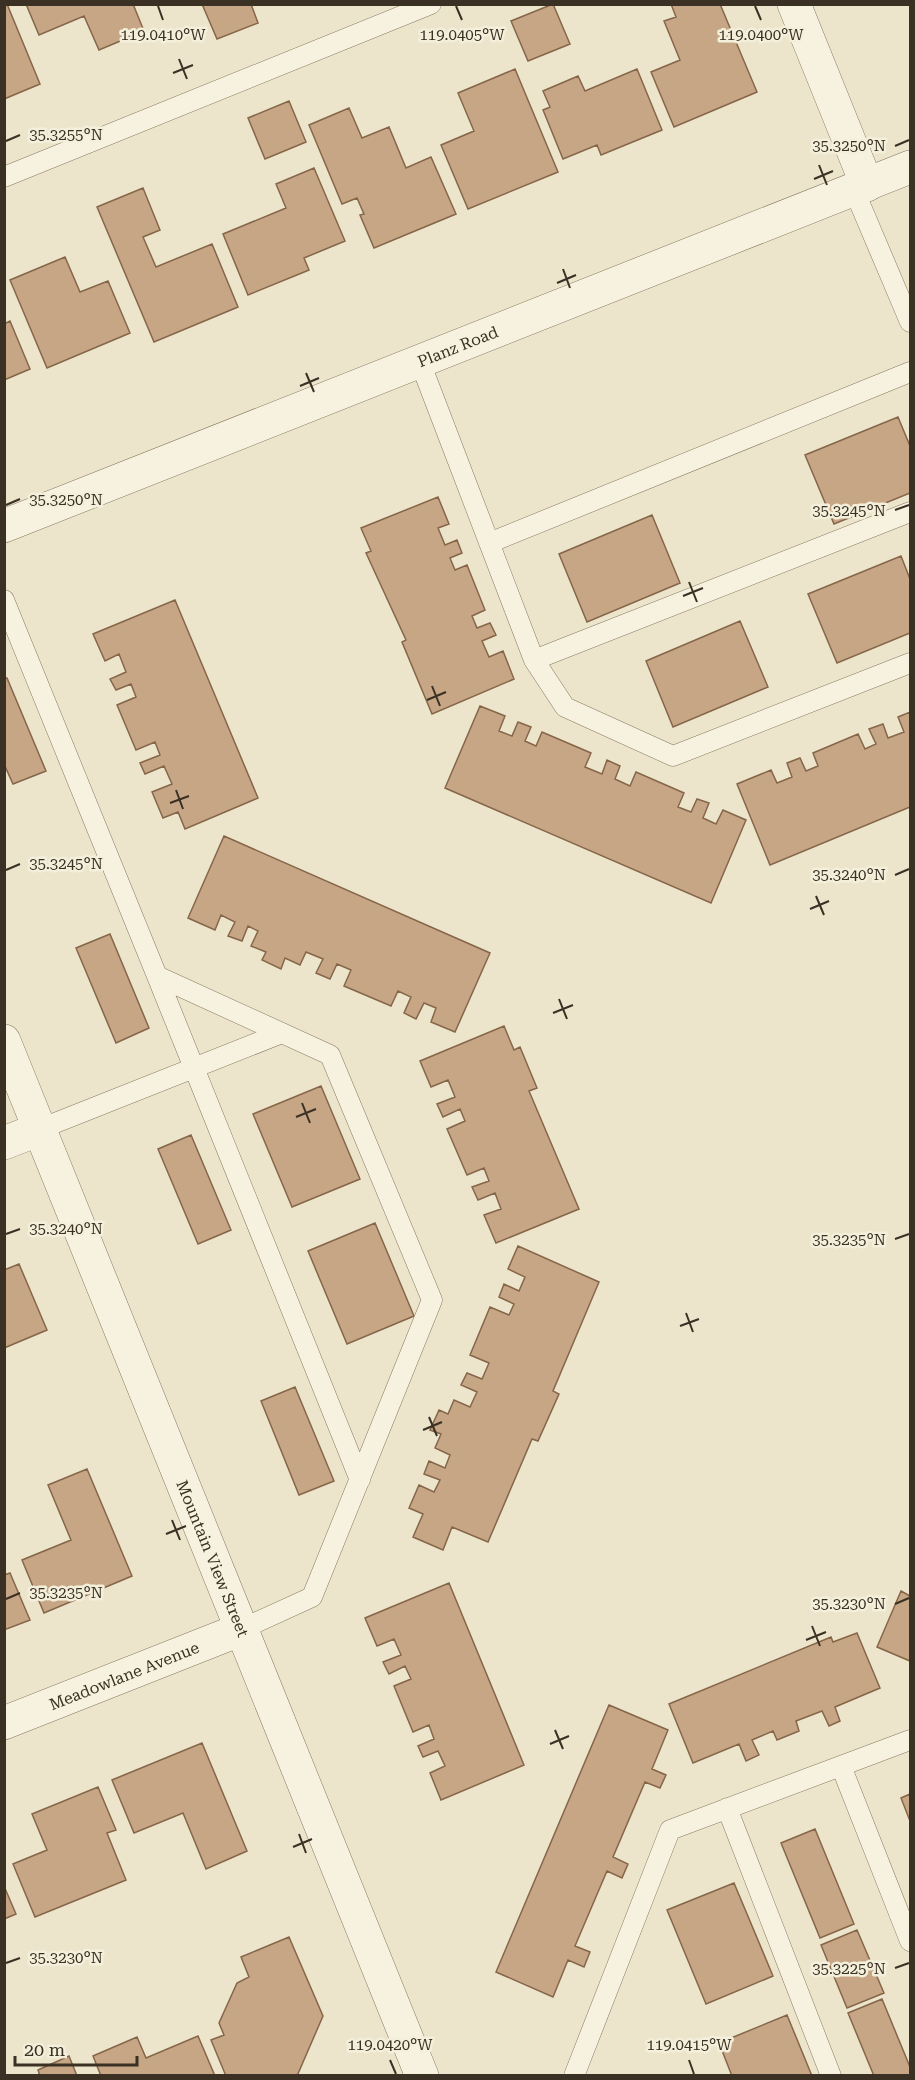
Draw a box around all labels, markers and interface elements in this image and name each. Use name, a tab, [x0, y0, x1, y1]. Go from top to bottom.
text: 119.0410°W	[120, 26, 206, 44]
text: 119.0405°W	[419, 26, 505, 44]
text: 119.0400°W	[718, 26, 804, 44]
text: 35.3255°N	[29, 126, 103, 144]
text: 35.3250°N	[812, 137, 886, 155]
street label: Planz Road	[415, 322, 501, 371]
text: 35.3250°N	[29, 491, 103, 509]
text: 35.3245°N	[812, 502, 886, 520]
text: 35.3245°N	[29, 855, 103, 873]
text: 35.3240°N	[812, 866, 886, 884]
text: 35.3240°N	[29, 1220, 103, 1238]
text: 35.3235°N	[812, 1231, 886, 1249]
street label: Mountain View Street	[172, 1477, 253, 1640]
text: 35.3235°N	[29, 1584, 103, 1602]
text: 35.3230°N	[812, 1595, 886, 1613]
street label: Meadowlane Avenue	[46, 1638, 202, 1714]
text: 35.3230°N	[29, 1949, 103, 1967]
text: 35.3225°N	[812, 1960, 886, 1978]
scale bar	[15, 2029, 136, 2067]
text: 119.0420°W	[347, 2036, 433, 2054]
text: 119.0415°W	[646, 2036, 732, 2054]
text: 20 m	[24, 2039, 65, 2060]

